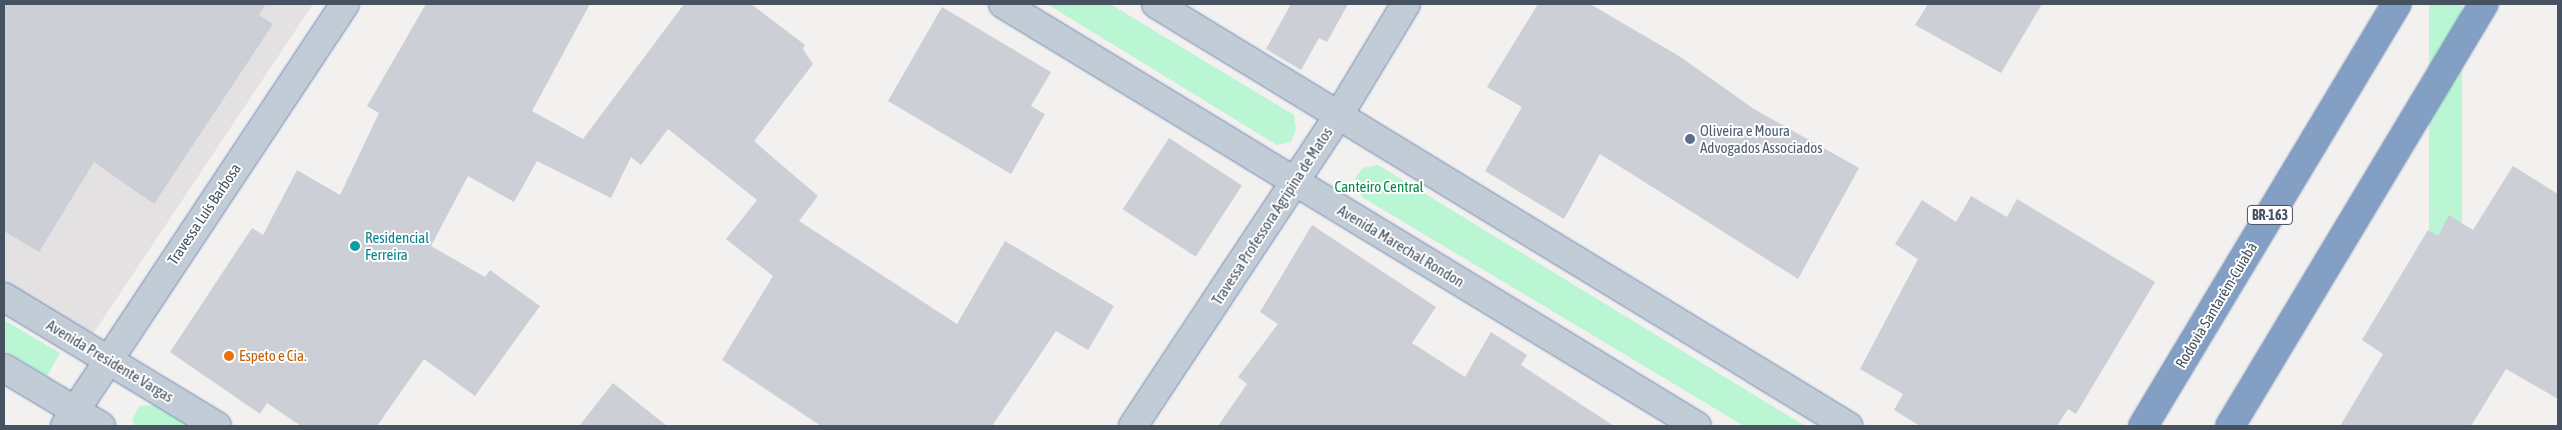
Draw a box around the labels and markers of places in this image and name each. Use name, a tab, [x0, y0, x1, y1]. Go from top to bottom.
place label: Oliveira e Moura Advogados Associados	[1700, 121, 1823, 156]
marker: Oliveira e Moura Advogados Associados	[1684, 133, 1696, 145]
place label: Residencial Ferreira	[365, 228, 429, 263]
marker: Residencial Ferreira	[349, 240, 361, 252]
place label: Espeto e Cia.	[239, 347, 307, 365]
marker: Espeto e Cia.	[223, 350, 235, 362]

